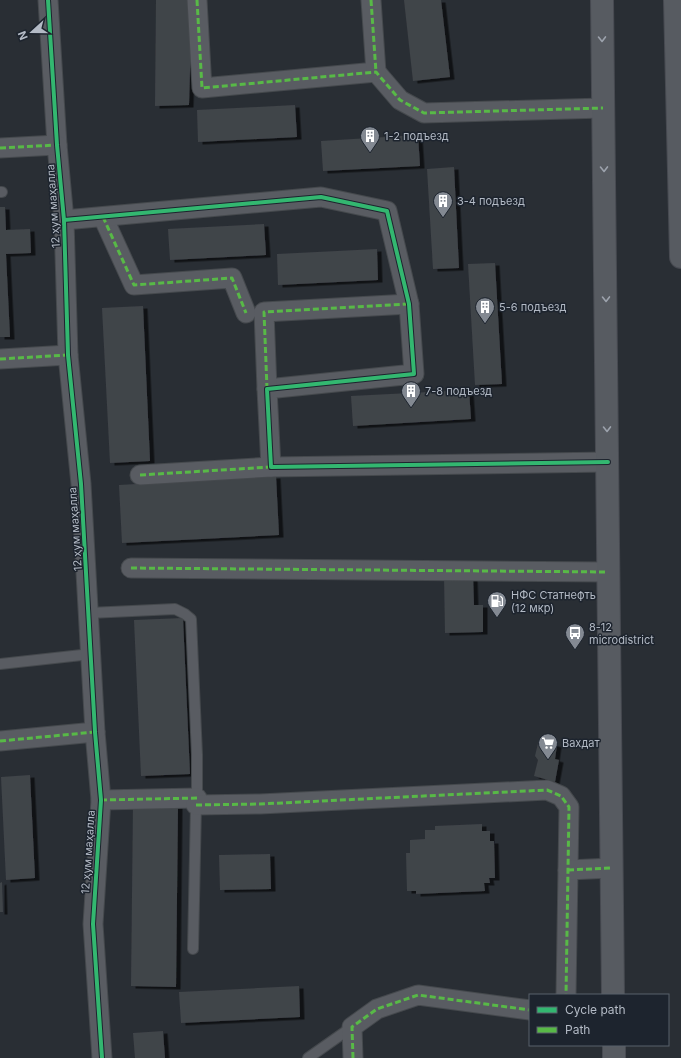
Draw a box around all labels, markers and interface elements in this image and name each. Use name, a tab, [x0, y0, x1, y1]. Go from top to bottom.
north arrow	[12, 12, 52, 52]
text: N	[15, 29, 31, 42]
one-way arrow	[598, 36, 606, 42]
building icon: 1-2 подъезд	[359, 125, 381, 153]
place label: 1-2 подъезд	[384, 129, 449, 143]
street label: 12 ҳум маҳалла	[43, 164, 63, 248]
one-way arrow	[600, 166, 608, 172]
building icon: 3-4 подъезд	[432, 190, 454, 218]
place label: 3-4 подъезд	[457, 194, 525, 208]
building icon: 5-6 подъезд	[474, 296, 496, 324]
one-way arrow	[602, 296, 610, 302]
place label: 5-6 подъезд	[499, 300, 567, 314]
building icon: 7-8 подъезд	[400, 380, 422, 408]
place label: 7-8 подъезд	[425, 384, 492, 398]
one-way arrow	[603, 426, 611, 432]
street label: 12 ҳум маҳалла	[65, 487, 85, 571]
place label: НФС Статнефть (12 мкр)	[511, 588, 596, 615]
fuel station icon: НФС Статнефть (12 мкр)	[486, 590, 508, 618]
place label: 8-12 microdistrict	[589, 620, 654, 647]
bus stop icon: 8-12 microdistrict	[564, 622, 586, 650]
supermarket icon: Вахдат	[537, 732, 559, 760]
place label: Вахдат	[562, 736, 600, 750]
street label: 12 ҳум маҳалла	[78, 810, 98, 894]
legend	[529, 994, 669, 1046]
text: Cycle path	[565, 1002, 626, 1017]
text: Path	[565, 1022, 590, 1037]

